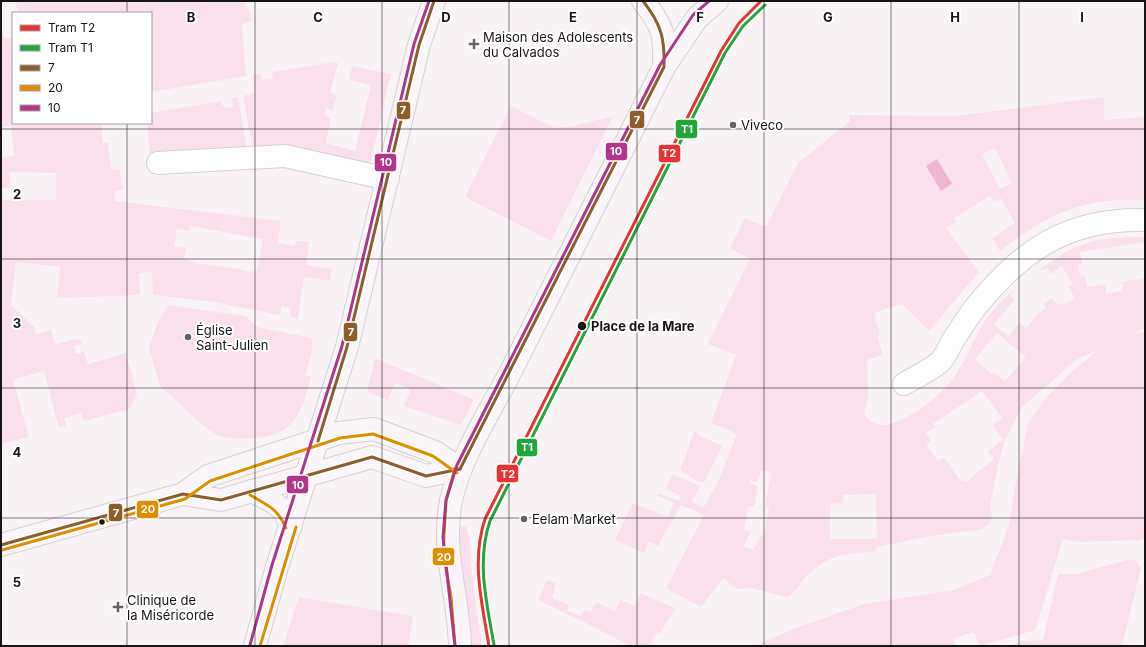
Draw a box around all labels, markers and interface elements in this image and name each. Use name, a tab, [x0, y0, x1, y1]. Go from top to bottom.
text: B	[187, 9, 196, 25]
text: C	[313, 9, 323, 25]
text: D	[441, 9, 451, 25]
text: E	[569, 9, 577, 25]
text: F	[696, 9, 704, 25]
text: G	[823, 9, 833, 25]
text: H	[950, 9, 960, 25]
text: I	[1080, 9, 1084, 25]
legend	[12, 12, 152, 124]
text: Tram T2	[48, 20, 95, 35]
place label: Maison des Adolescents du Calvados	[483, 29, 633, 60]
marker: Maison des Adolescents du Calvados	[468, 38, 480, 50]
text: Tram T1	[48, 40, 93, 55]
text: 7	[48, 60, 55, 75]
text: 20	[48, 80, 63, 95]
text: 10	[48, 100, 60, 115]
line badge: 7	[396, 101, 411, 120]
text: 7	[400, 103, 406, 117]
line badge: 7	[629, 110, 645, 129]
text: 7	[634, 113, 640, 127]
place label: Viveco	[741, 117, 783, 133]
line badge: T1	[675, 119, 698, 139]
marker: Viveco	[728, 120, 738, 130]
text: T1	[681, 122, 693, 136]
line badge: 10	[605, 142, 628, 161]
text: 10	[610, 144, 622, 158]
line badge: T2	[658, 144, 681, 163]
text: T2	[662, 146, 676, 160]
line badge: 10	[374, 153, 397, 172]
text: 10	[380, 155, 392, 169]
text: 2	[13, 186, 21, 202]
text: 3	[13, 315, 21, 331]
place label: Place de la Mare	[591, 318, 695, 334]
marker: Place de la Mare	[576, 320, 588, 332]
place label: Église Saint-Julien	[196, 322, 269, 353]
line badge: 7	[343, 322, 358, 342]
text: 7	[348, 325, 354, 339]
marker: Église Saint-Julien	[183, 332, 193, 342]
line badge: T1	[516, 438, 538, 457]
text: T1	[521, 440, 533, 454]
text: 4	[13, 444, 22, 460]
line badge: T2	[496, 464, 519, 483]
text: T2	[501, 467, 515, 481]
line badge: 10	[286, 475, 309, 494]
text: 10	[292, 478, 304, 492]
line badge: 20	[136, 500, 159, 519]
text: 20	[141, 502, 155, 516]
line badge: 7	[108, 503, 123, 522]
text: 7	[113, 506, 119, 520]
place label: Eelam Market	[532, 511, 616, 527]
marker: Eelam Market	[519, 514, 529, 524]
unlabelled marker	[97, 517, 107, 527]
line badge: 20	[432, 547, 455, 566]
text: 20	[437, 550, 451, 564]
text: 5	[13, 574, 21, 590]
place label: Clinique de la Miséricorde	[127, 592, 214, 623]
marker: Clinique de la Miséricorde	[112, 601, 124, 613]

